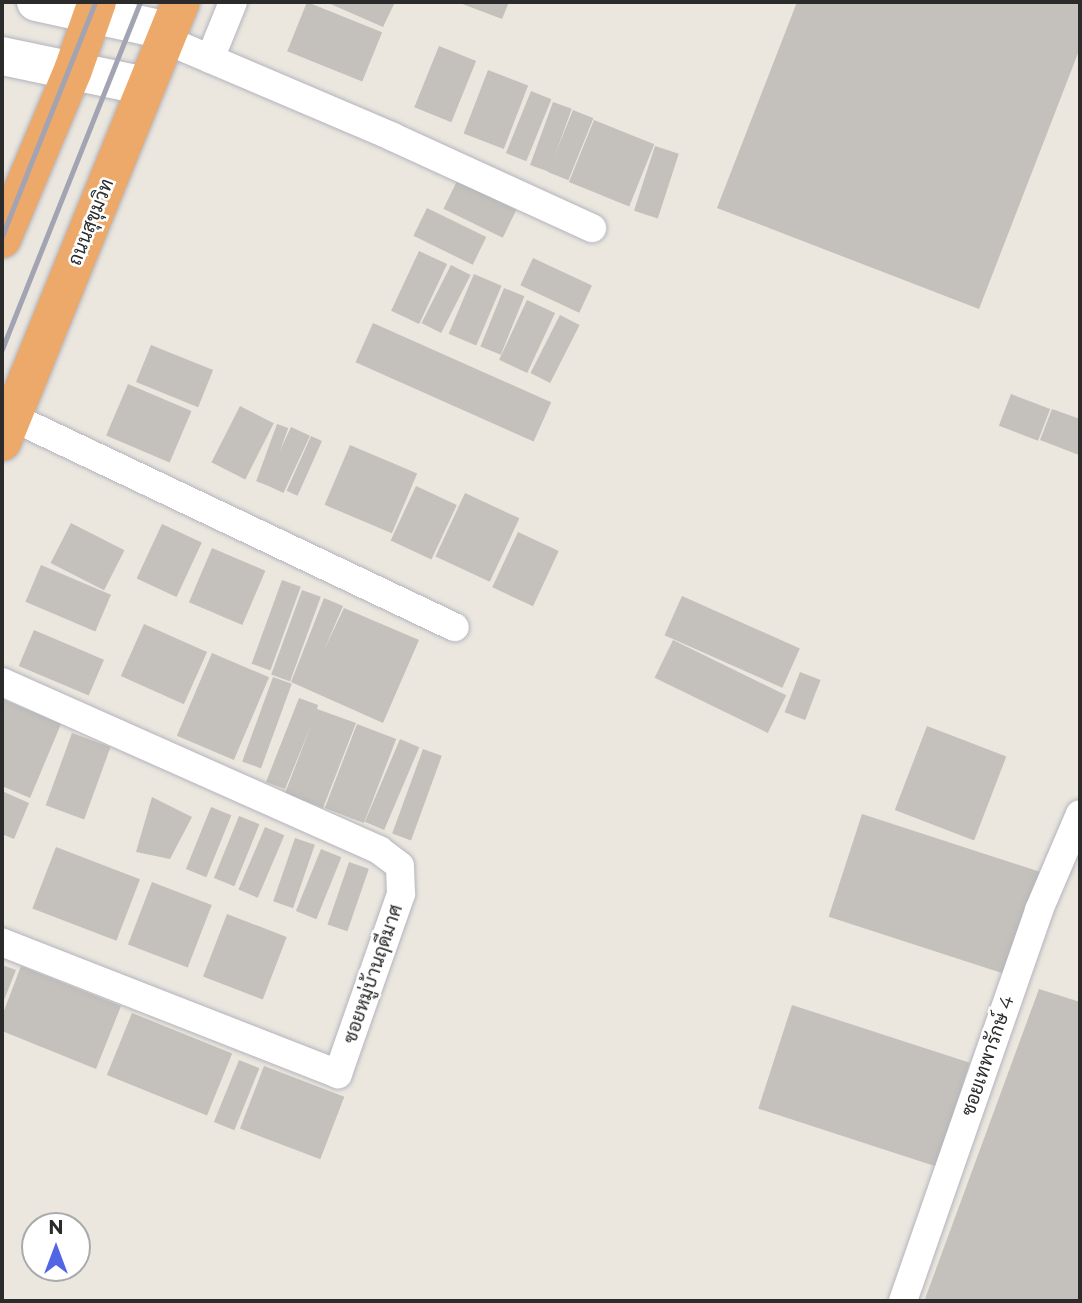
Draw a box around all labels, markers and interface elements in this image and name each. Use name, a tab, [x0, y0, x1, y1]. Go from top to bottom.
street label: ถนนสุขุมวิท	[63, 175, 119, 269]
street label: ซอยหมู่บ้านฤดีมาศ	[339, 901, 407, 1047]
street label: ซอยเทพารักษ์ 4	[957, 993, 1019, 1119]
north arrow	[21, 1212, 91, 1282]
text: N	[48, 1216, 64, 1239]

